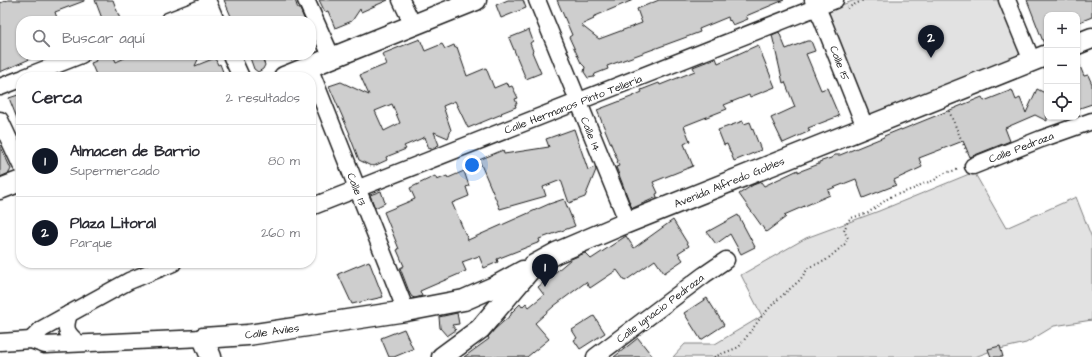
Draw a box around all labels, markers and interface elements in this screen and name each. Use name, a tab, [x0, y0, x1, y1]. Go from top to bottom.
map controls	[1044, 12, 1080, 120]
button: +	[1044, 12, 1080, 48]
search box	[16, 16, 316, 60]
pin: 2	[918, 25, 944, 58]
icon: search	[30, 27, 52, 49]
text: Buscar aquí	[62, 28, 144, 49]
street label: Calle 15	[826, 43, 853, 83]
button: −	[1044, 48, 1080, 84]
street label: Calle Hermanos Pinto Tellería	[502, 71, 645, 138]
button: locate	[1044, 84, 1080, 120]
text: Cerca	[32, 86, 82, 110]
text: 2 resultados	[226, 89, 300, 107]
street label: Calle 14	[577, 115, 604, 154]
street label: Calle Pedraza	[987, 128, 1056, 167]
text: Almacen de Barrio	[70, 141, 200, 162]
text: 1	[44, 152, 46, 170]
text: 80 m	[268, 152, 300, 170]
street label: Avenida Alfredo Gobles	[672, 153, 787, 212]
your location	[462, 155, 482, 175]
text: Supermercado	[70, 162, 160, 180]
street label: Calle 13	[343, 171, 370, 208]
text: Plaza Litoral	[70, 213, 156, 234]
text: 2	[41, 224, 49, 242]
text: 260 m	[261, 224, 300, 242]
text: Parque	[70, 234, 112, 252]
pin: 1	[532, 254, 558, 287]
street label: Calle Ignacio Pedraza	[613, 270, 708, 347]
street label: Calle Aviles	[244, 320, 301, 343]

